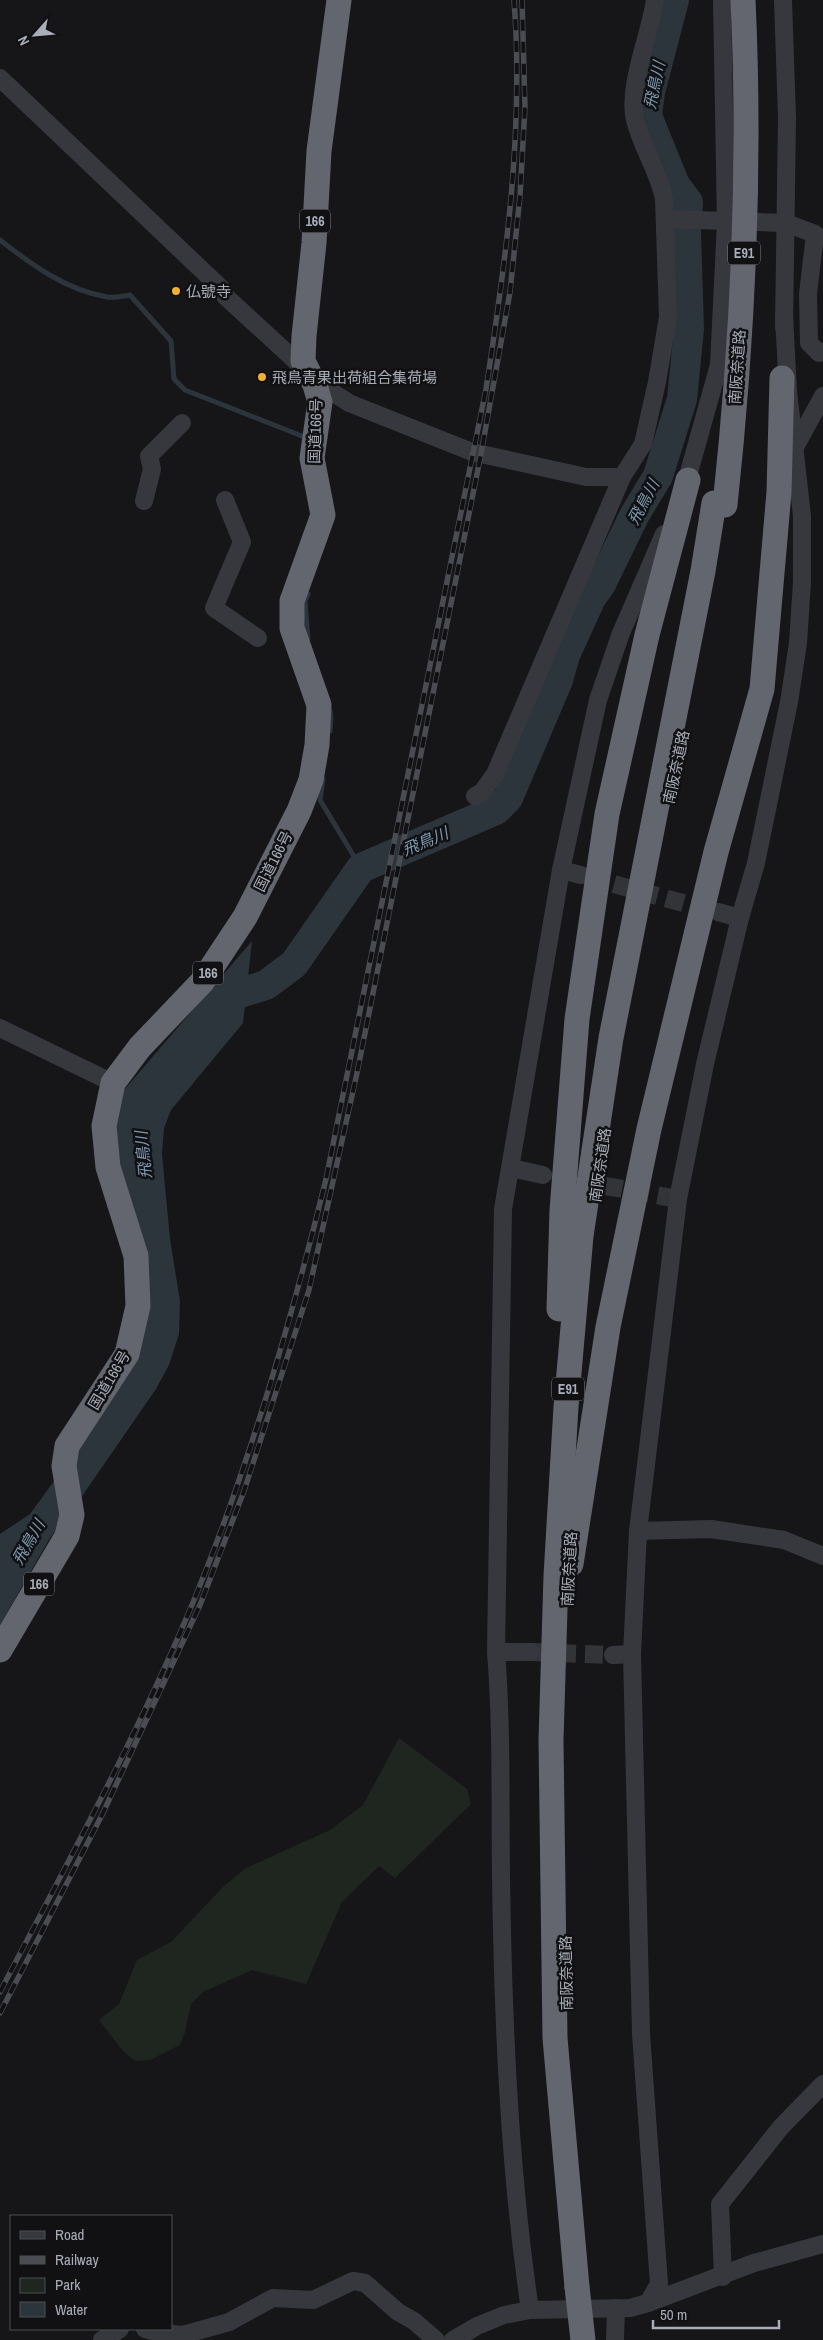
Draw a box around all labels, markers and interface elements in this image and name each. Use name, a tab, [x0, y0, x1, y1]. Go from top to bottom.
north arrow	[10, 10, 60, 60]
text: N	[14, 33, 33, 49]
water label: 飛鳥川	[638, 57, 670, 111]
road number: 166	[300, 210, 330, 232]
road number: E91	[728, 242, 760, 264]
place label: 仏號寺	[186, 281, 231, 302]
marker: 仏號寺	[170, 285, 182, 297]
street label: 南阪奈道路	[724, 329, 750, 405]
place label: 飛鳥青果出荷組合集荷場	[272, 367, 437, 388]
marker: 飛鳥青果出荷組合集荷場	[256, 371, 268, 383]
street label: 国道166号	[303, 398, 327, 464]
water label: 飛鳥川	[622, 474, 665, 528]
street label: 南阪奈道路	[658, 728, 694, 806]
water label: 飛鳥川	[399, 821, 453, 861]
street label: 国道166号	[249, 827, 297, 895]
road number: 166	[193, 961, 223, 984]
street label: 南阪奈道路	[584, 1126, 616, 1204]
water label: 飛鳥川	[129, 1128, 156, 1180]
street label: 国道166号	[83, 1347, 135, 1413]
road number: E91	[552, 1378, 584, 1400]
water label: 飛鳥川	[6, 1514, 51, 1568]
street label: 南阪奈道路	[557, 1531, 581, 1607]
road number: 166	[24, 1572, 54, 1596]
street label: 南阪奈道路	[555, 1935, 577, 2011]
legend	[10, 2215, 172, 2330]
text: Road	[55, 2224, 84, 2245]
text: Railway	[55, 2249, 100, 2270]
text: Park	[55, 2274, 81, 2295]
scale bar	[653, 2298, 779, 2330]
text: Water	[55, 2299, 87, 2320]
text: 50 m	[660, 2304, 687, 2325]

